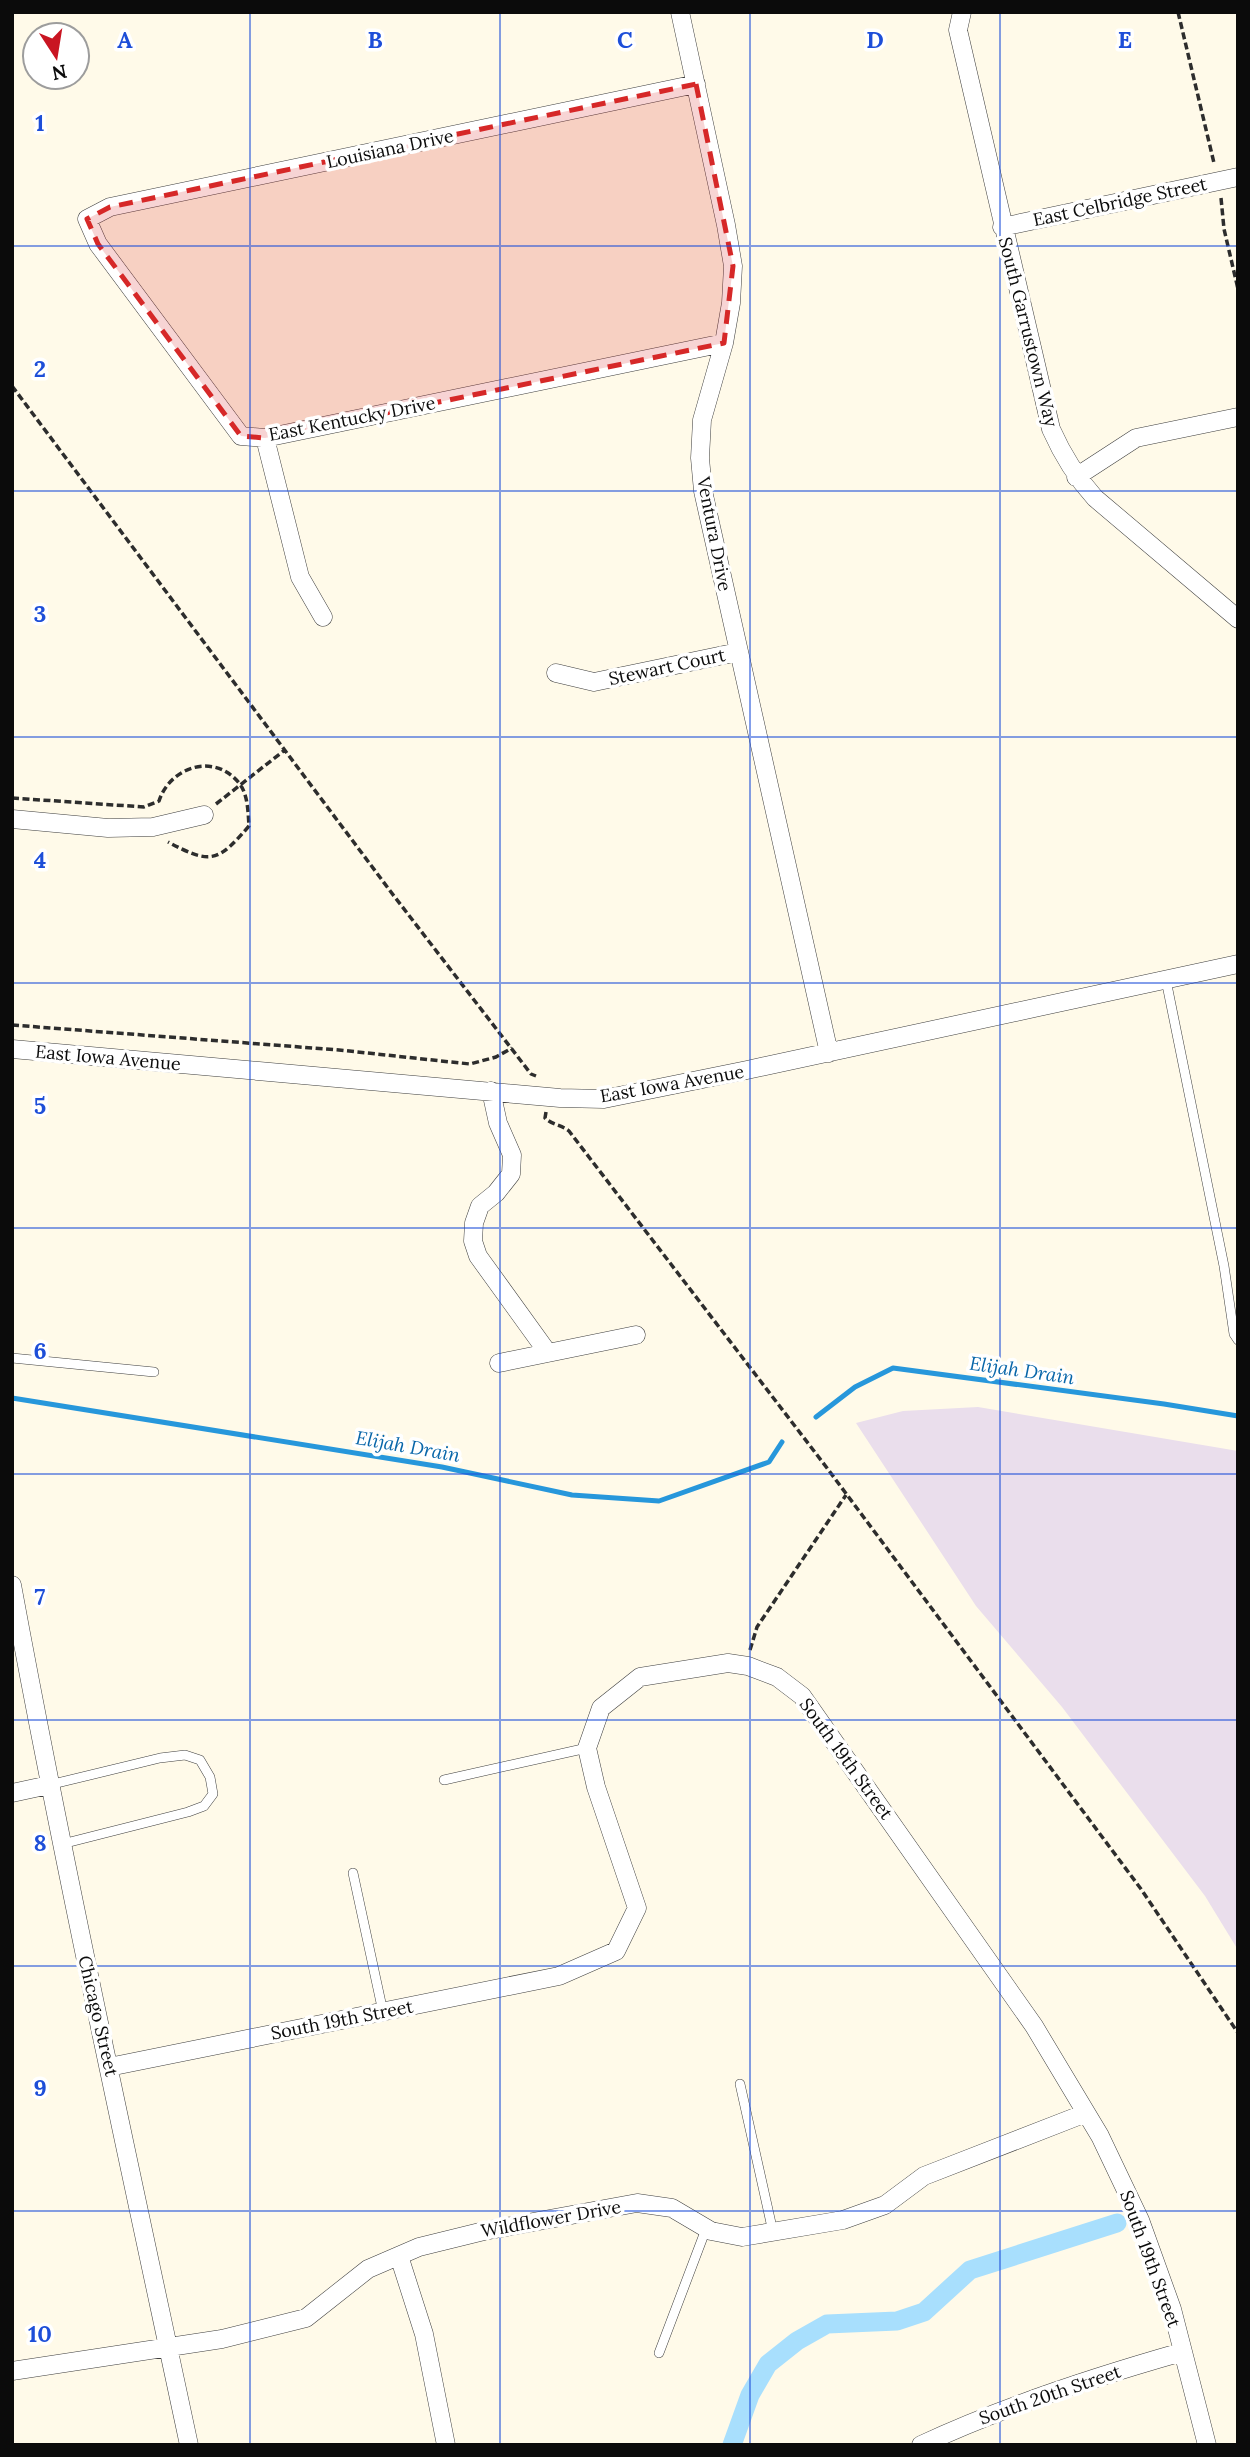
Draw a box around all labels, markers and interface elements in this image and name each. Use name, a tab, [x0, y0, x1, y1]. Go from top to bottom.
north arrow	[21, 21, 91, 91]
text: A	[117, 25, 133, 54]
text: B	[367, 25, 383, 54]
text: C	[617, 25, 633, 54]
text: D	[866, 25, 884, 54]
text: E	[1118, 25, 1132, 54]
text: N	[50, 59, 69, 86]
text: 1	[35, 108, 45, 137]
street label: Louisiana Drive	[324, 124, 456, 173]
street label: East Celbridge Street	[1031, 172, 1209, 231]
street label: South Garrustown Way	[994, 235, 1063, 430]
text: 2	[34, 354, 46, 383]
street label: East Kentucky Drive	[267, 391, 437, 446]
street label: Ventura Drive	[692, 474, 737, 593]
text: 3	[34, 599, 46, 628]
street label: Stewart Court	[606, 643, 727, 690]
text: 4	[34, 845, 46, 874]
street label: East Iowa Avenue	[34, 1040, 182, 1075]
street label: East Iowa Avenue	[598, 1059, 746, 1107]
text: 5	[34, 1091, 46, 1120]
text: 6	[33, 1336, 47, 1365]
water label: Elijah Drain	[968, 1351, 1076, 1389]
water label: Elijah Drain	[354, 1425, 462, 1467]
text: 7	[35, 1582, 46, 1611]
street label: South 19th Street	[795, 1694, 898, 1824]
text: 8	[33, 1828, 47, 1857]
street label: Chicago Street	[73, 1953, 124, 2079]
street label: South 19th Street	[269, 1994, 415, 2045]
text: 9	[33, 2073, 47, 2102]
street label: South 19th Street	[1115, 2187, 1186, 2331]
street label: Wildflower Drive	[479, 2195, 623, 2242]
text: 10	[28, 2319, 52, 2348]
street label: South 20th Street	[976, 2360, 1124, 2430]

